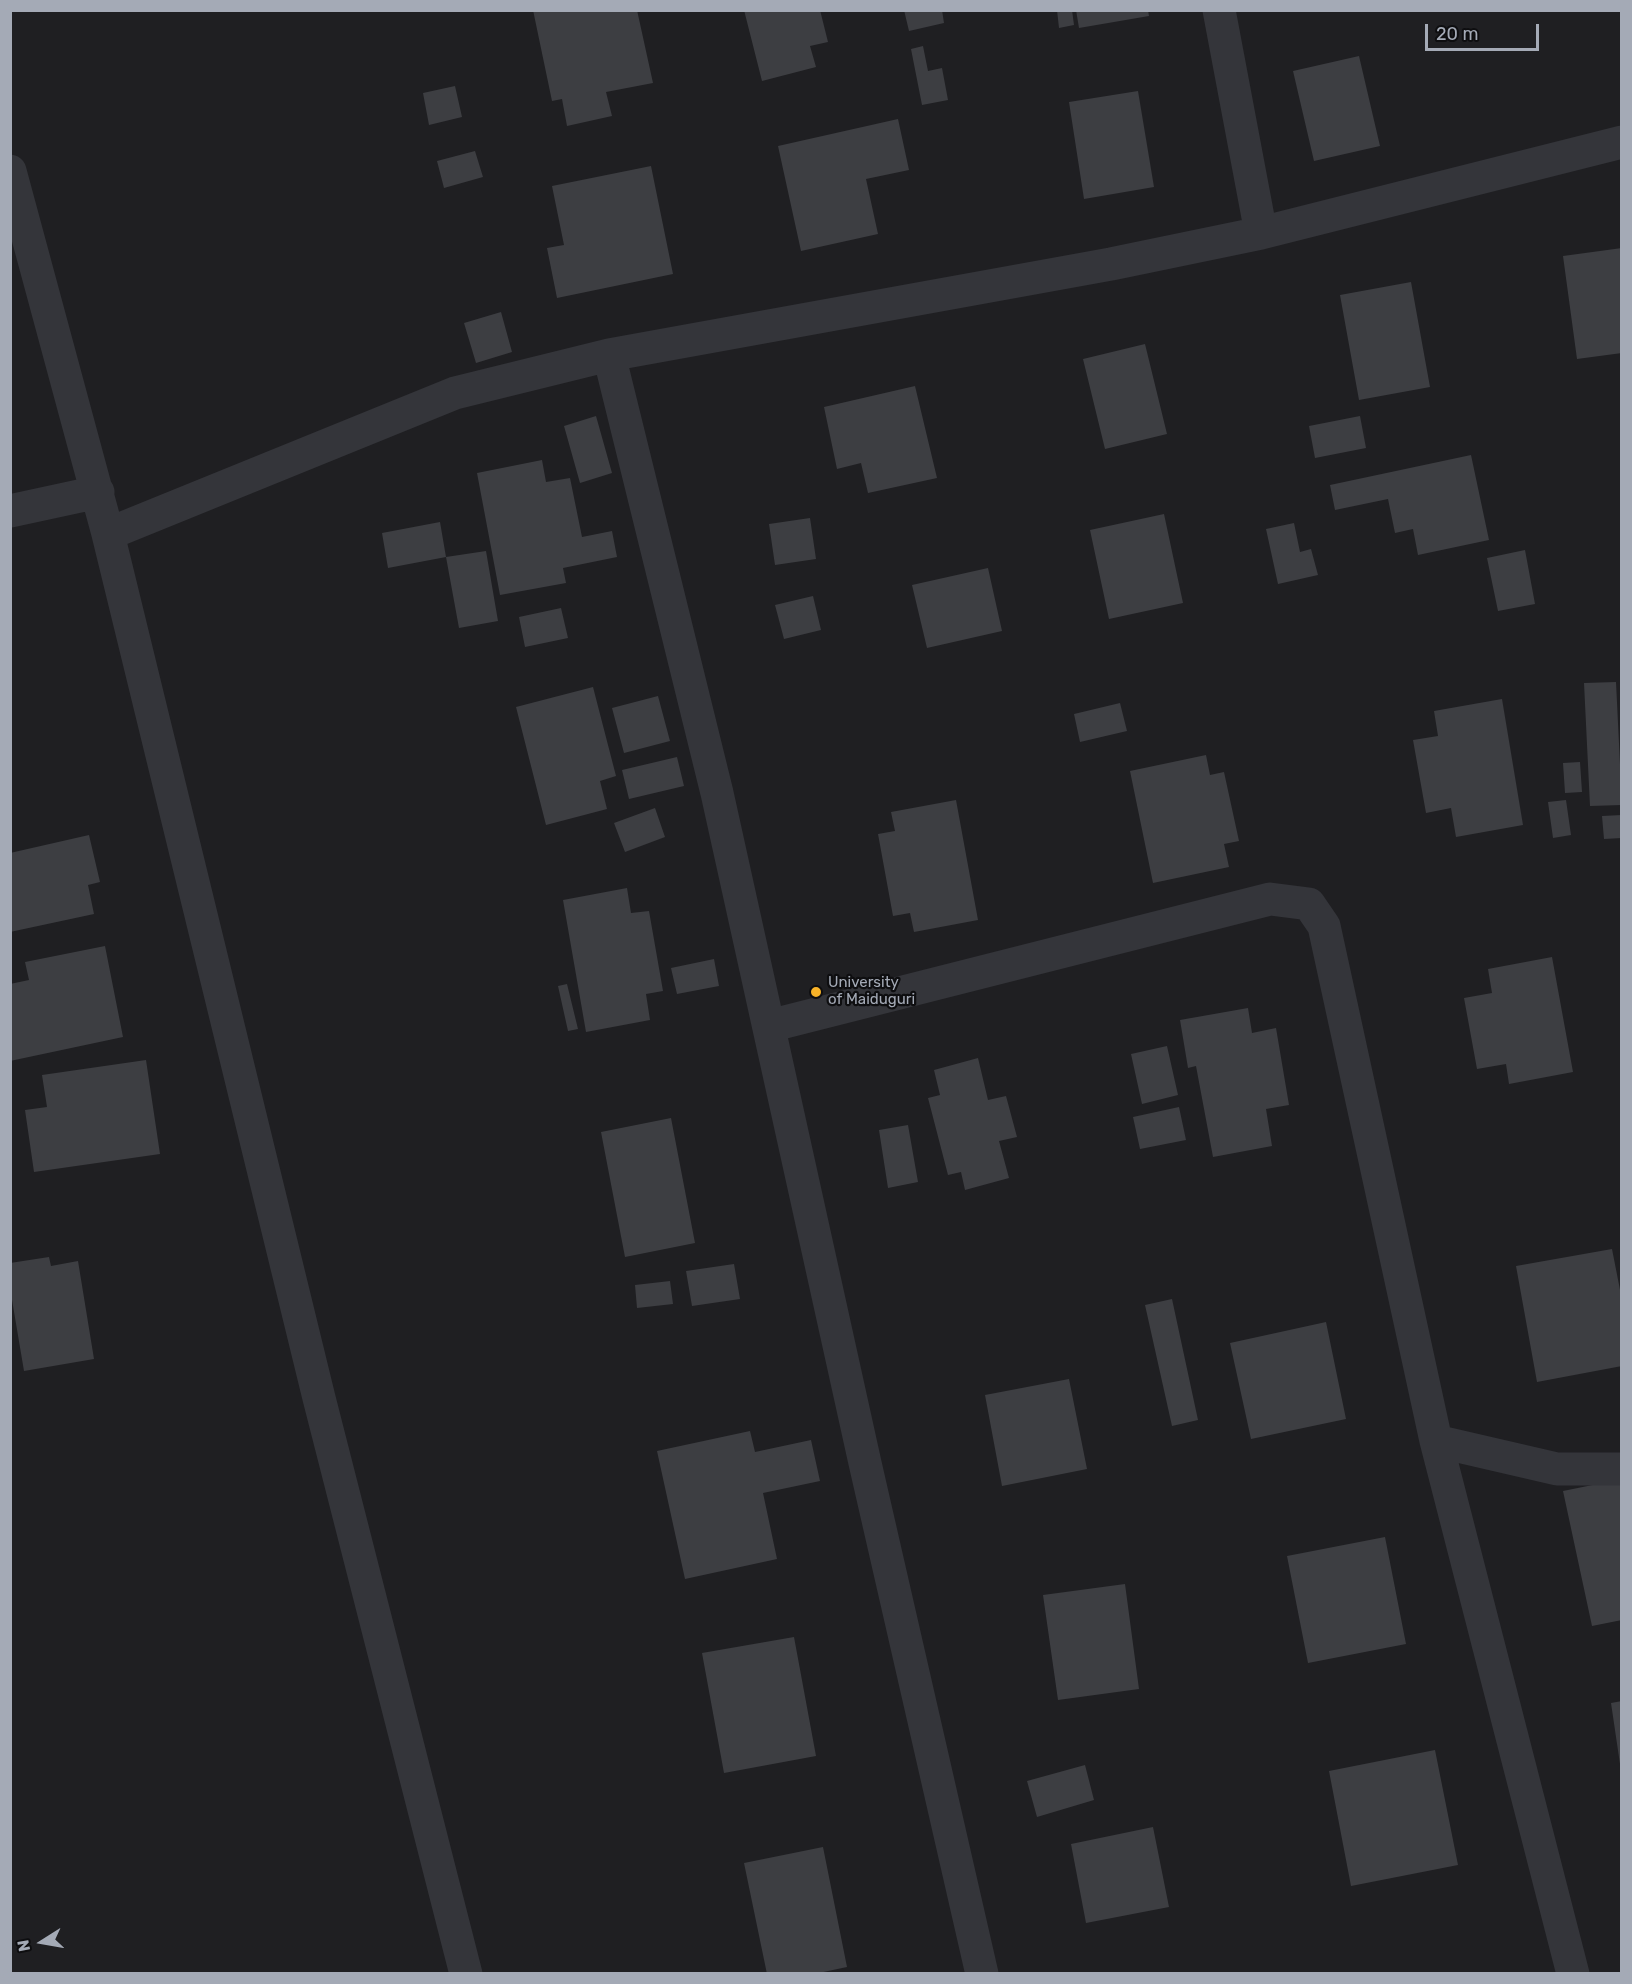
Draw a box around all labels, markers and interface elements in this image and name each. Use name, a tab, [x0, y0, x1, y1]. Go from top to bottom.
scale bar	[1428, 12, 1542, 50]
text: 20 m	[1436, 23, 1478, 45]
place label: University of Maiduguri	[828, 974, 915, 1009]
marker: University of Maiduguri	[809, 985, 823, 999]
north arrow	[12, 1912, 72, 1972]
text: N	[13, 1938, 34, 1953]

